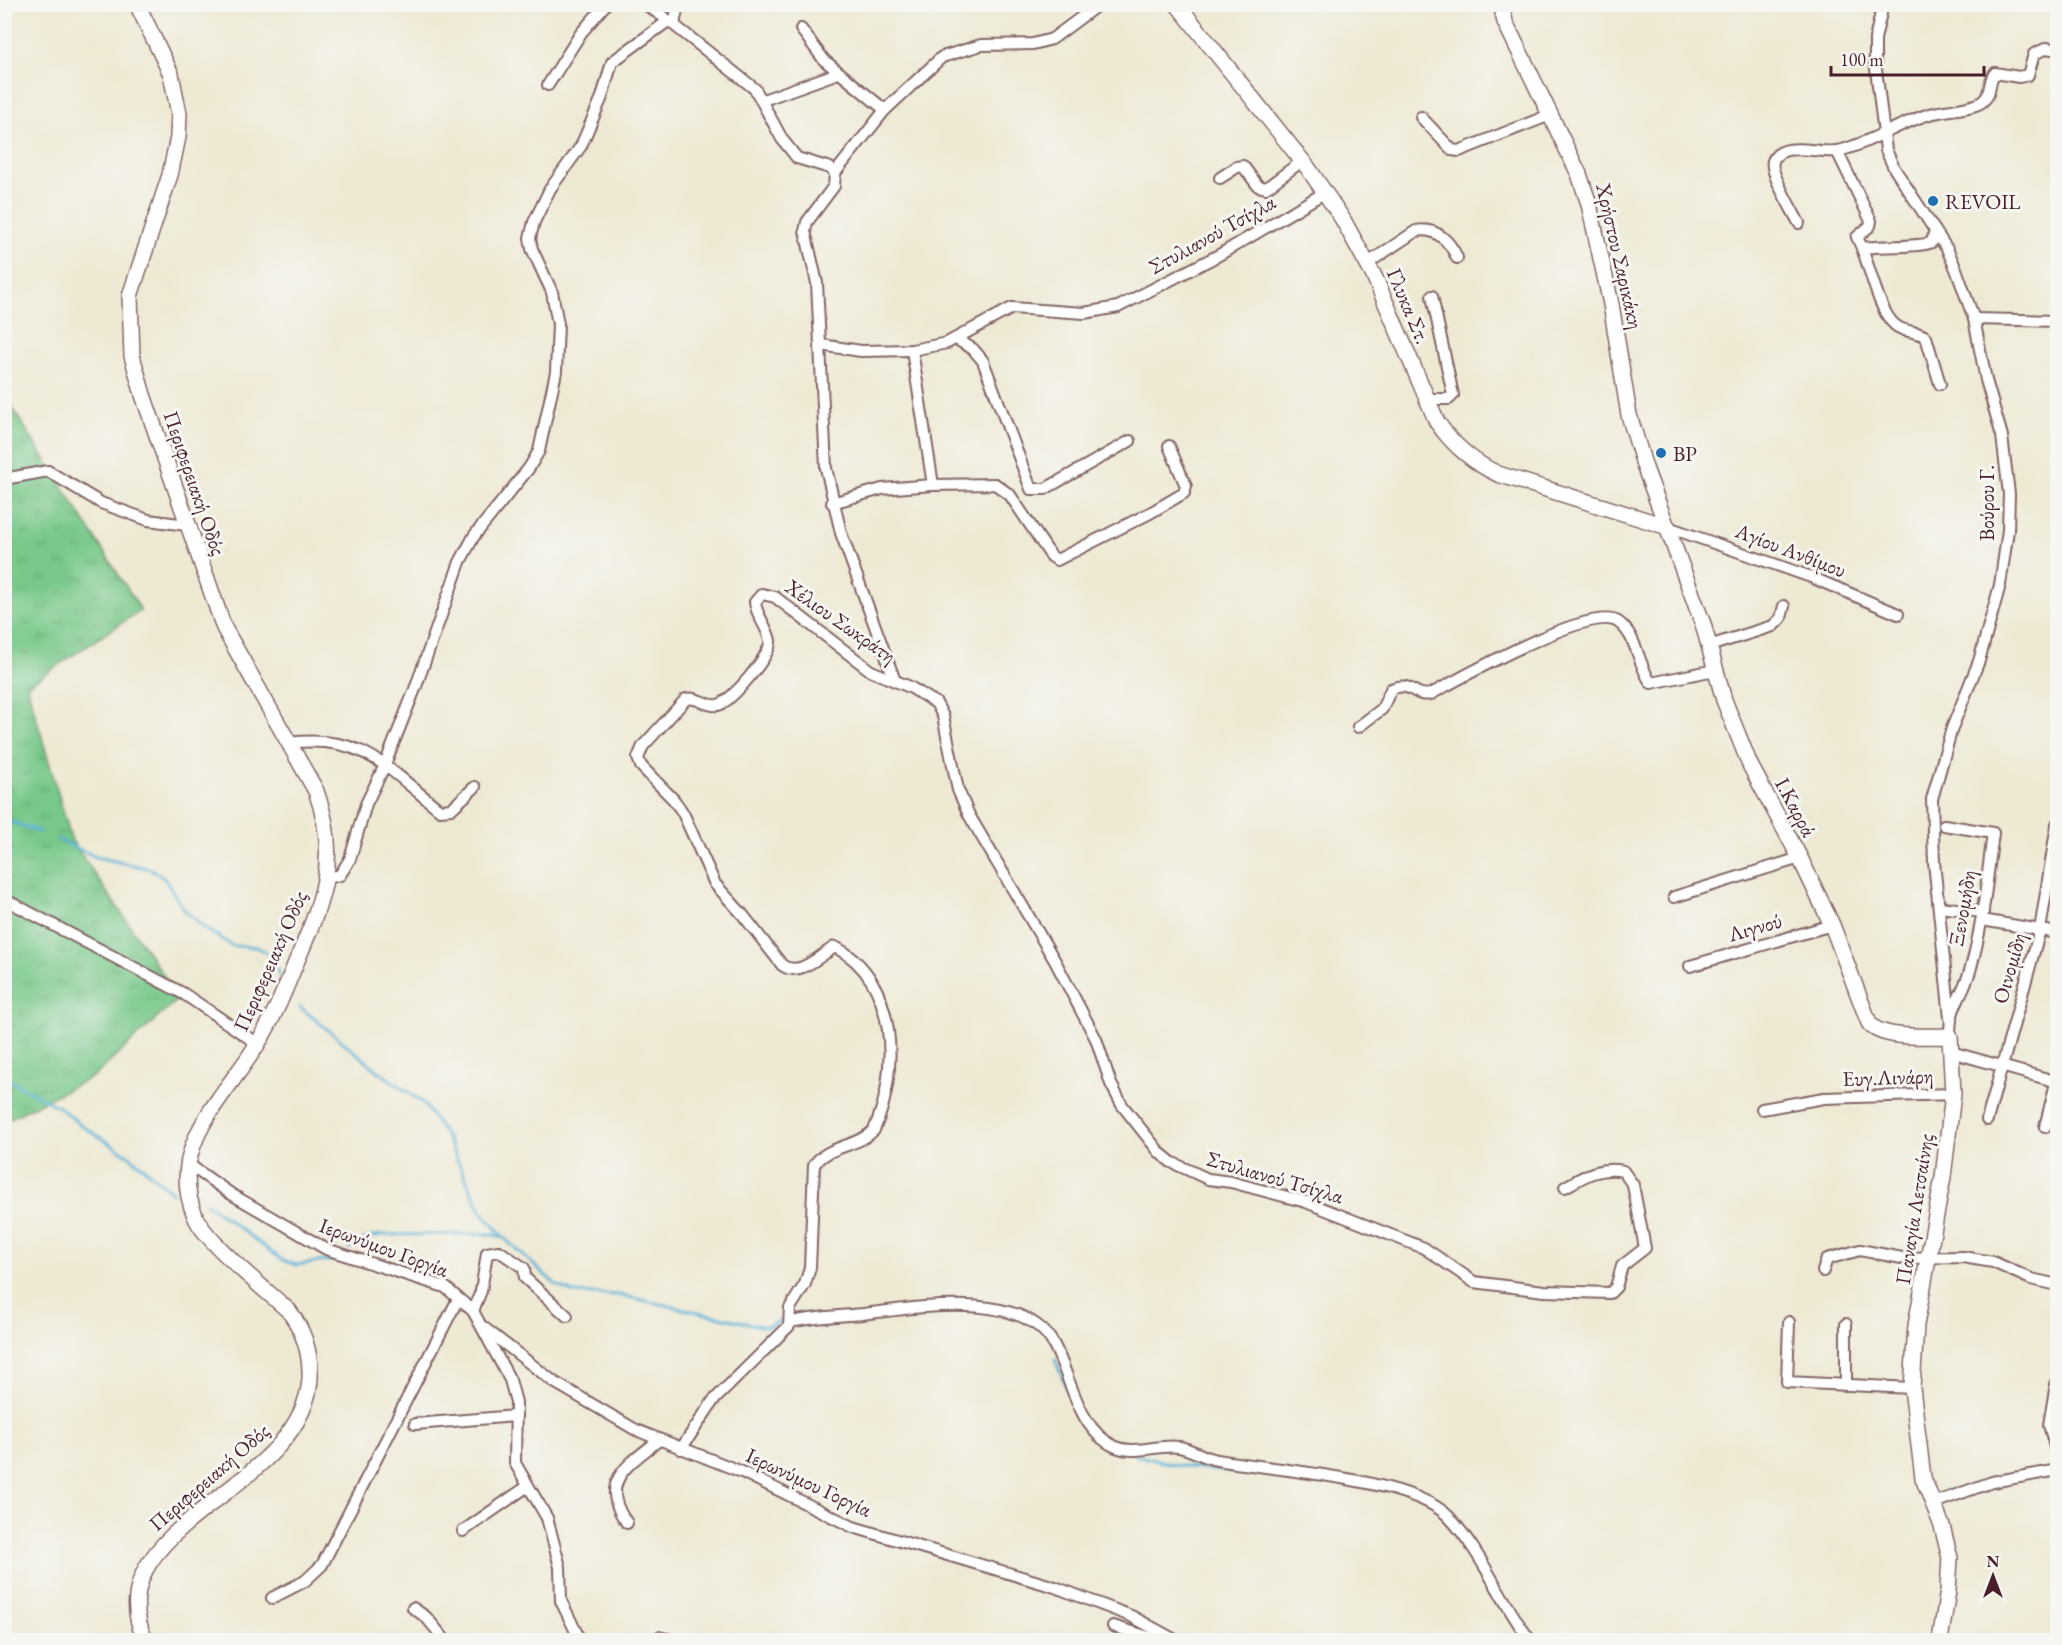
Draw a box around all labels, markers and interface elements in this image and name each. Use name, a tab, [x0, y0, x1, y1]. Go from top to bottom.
scale bar	[1831, 39, 1984, 77]
text: 100 m	[1840, 48, 1884, 71]
street label: Χρήστου Σαρικάκη	[1590, 180, 1650, 331]
street label: Στυλιανού Τσίχλα	[1144, 188, 1281, 280]
place label: REVOIL	[1945, 188, 2021, 215]
marker: REVOIL	[1926, 194, 1940, 208]
street label: Γλυκα Στ.	[1381, 264, 1437, 348]
street label: Περιφερειακή Οδός	[158, 407, 232, 559]
place label: BP	[1673, 440, 1697, 467]
marker: BP	[1654, 446, 1668, 460]
street label: Βούρου Γ.	[1973, 465, 2000, 541]
street label: Αγίου Ανθίμου	[1731, 516, 1850, 583]
street label: Χέλιου Σωκράτη	[779, 572, 902, 669]
street label: Ι.Καρρά	[1769, 773, 1823, 842]
street label: Ξενομήδη	[1942, 868, 1982, 948]
street label: Περιφερειακή Οδός	[227, 886, 313, 1036]
street label: Λιγνού	[1724, 906, 1785, 948]
street label: Οινομίδη	[1986, 929, 2032, 1007]
street label: Ευγ.Λινάρη	[1842, 1062, 1934, 1092]
street label: Παναγία Λετσαίνης	[1889, 1131, 1939, 1287]
street label: Στυλιανού Τσίχλα	[1204, 1145, 1347, 1210]
street label: Ιερωνύμου Γοργία	[316, 1211, 453, 1283]
street label: Περιφερειακή Οδός	[143, 1417, 275, 1537]
street label: Ιερωνύμου Γοργία	[742, 1441, 876, 1523]
north arrow	[1963, 1546, 2023, 1606]
text: N	[1987, 1551, 2000, 1572]

